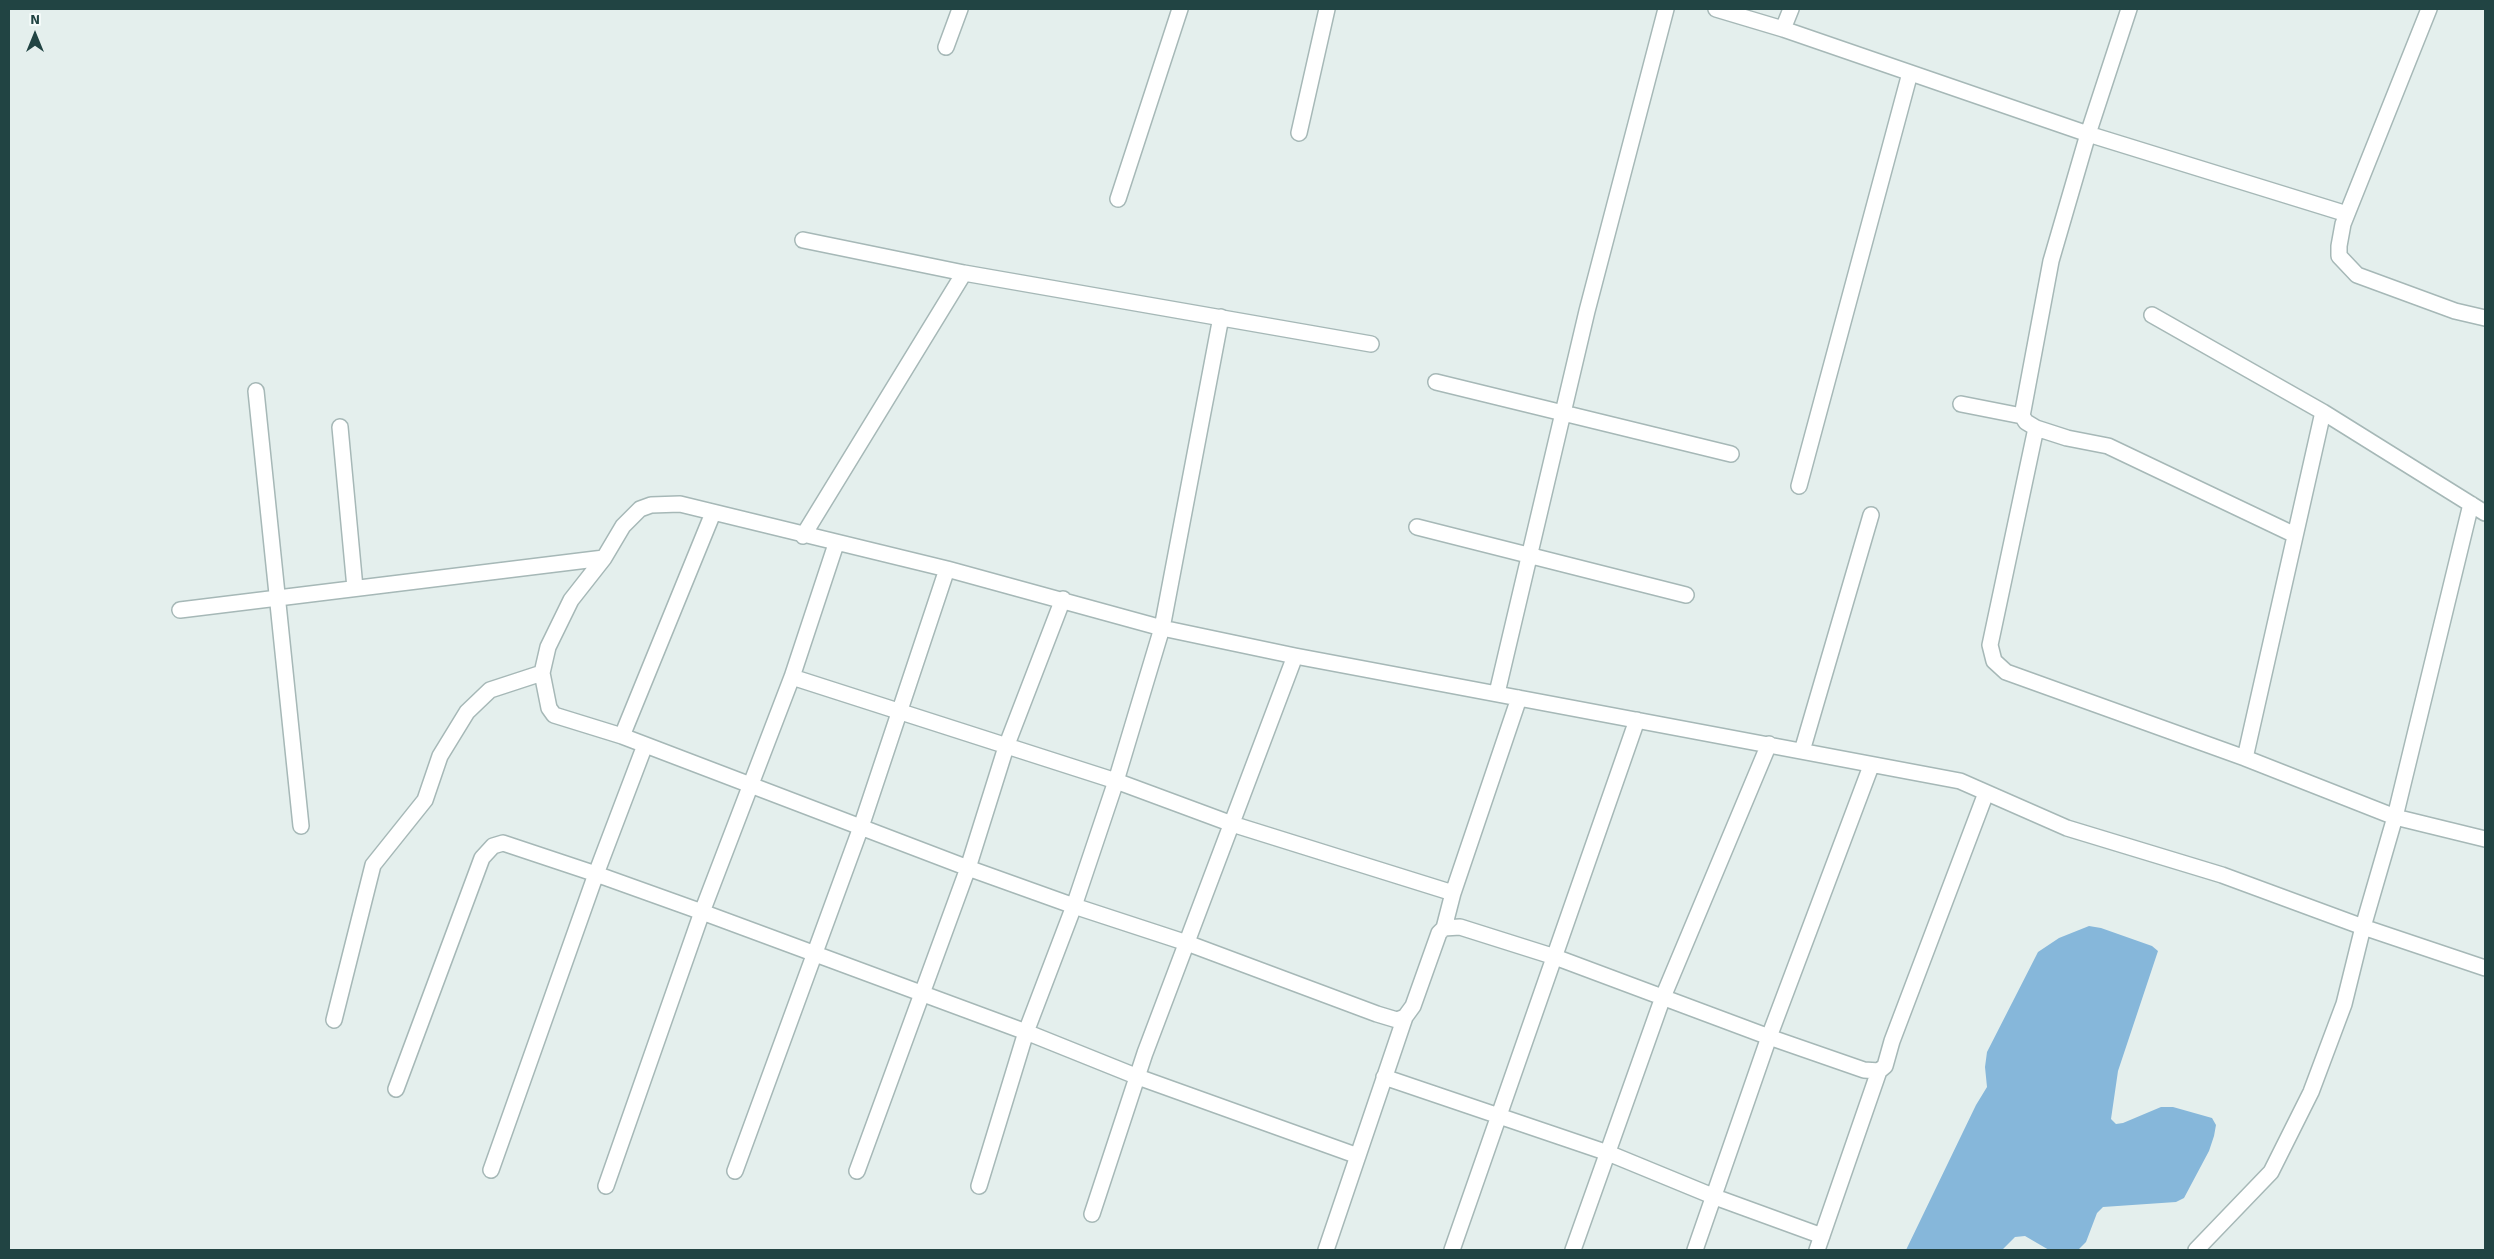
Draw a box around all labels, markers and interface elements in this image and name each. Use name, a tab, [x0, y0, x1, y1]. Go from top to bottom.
north arrow	[10, 10, 60, 60]
text: N	[30, 11, 40, 28]

